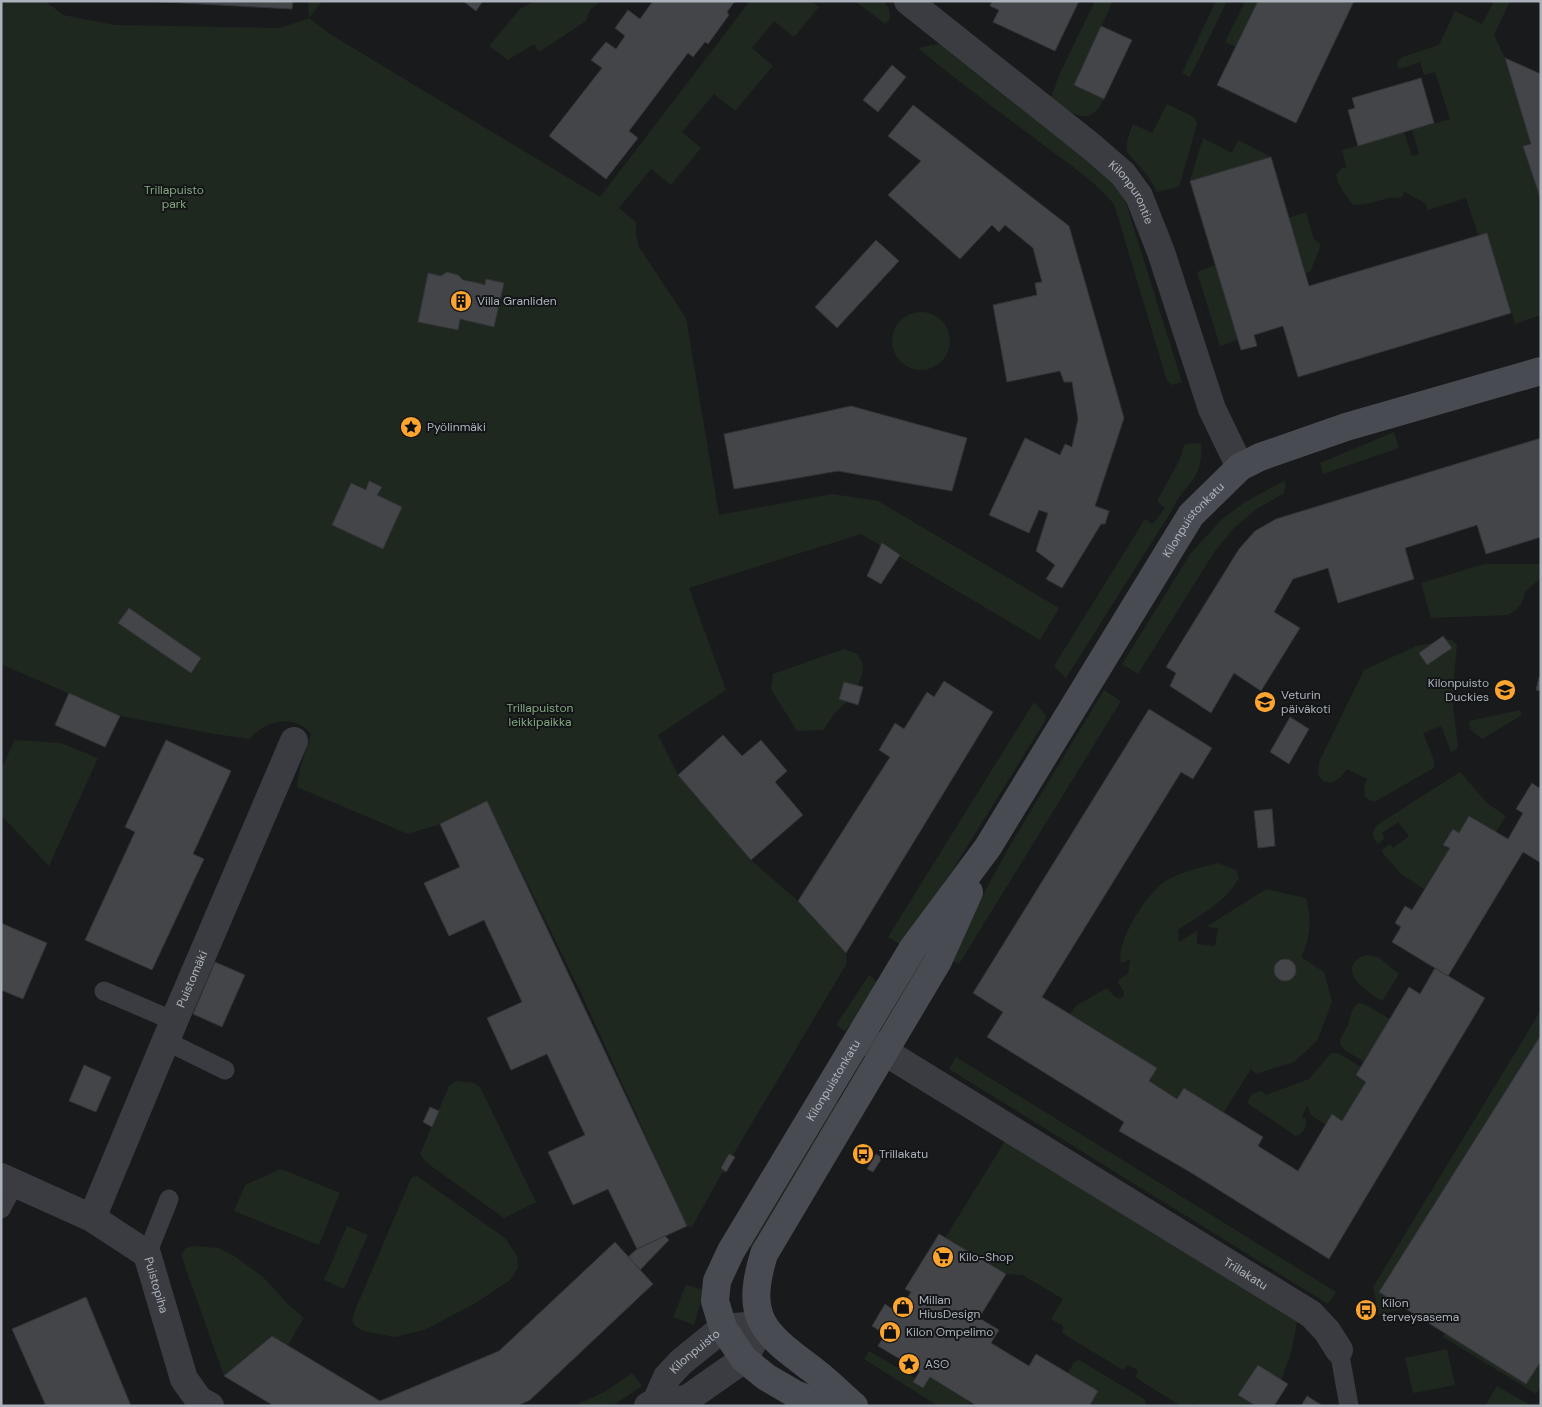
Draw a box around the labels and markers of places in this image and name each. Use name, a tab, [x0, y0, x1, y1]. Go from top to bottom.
building icon: Villa Granliden	[449, 289, 473, 313]
place label: Villa Granliden	[477, 293, 557, 309]
place icon: Pyölinmäki	[399, 415, 423, 439]
place label: Pyölinmäki	[427, 419, 486, 435]
place label: Kilonpuisto Duckies	[1428, 675, 1489, 705]
school or university icon: Kilonpuisto Duckies	[1493, 678, 1517, 702]
place label: Veturin päiväkoti	[1281, 687, 1331, 717]
school or university icon: Veturin päiväkoti	[1253, 690, 1277, 714]
bus stop icon: Trillakatu	[851, 1142, 875, 1166]
place label: Trillakatu	[879, 1146, 928, 1162]
supermarket icon: Kilo-Shop	[931, 1245, 955, 1269]
place label: Kilo-Shop	[959, 1249, 1014, 1265]
place label: Millan HiusDesign	[919, 1292, 981, 1322]
shop icon: Millan HiusDesign	[891, 1295, 915, 1319]
place label: Kilon terveysasema	[1382, 1295, 1459, 1325]
bus stop icon: Kilon terveysasema	[1354, 1298, 1378, 1322]
shop icon: Kilon Ompelimo	[878, 1320, 902, 1344]
place label: Kilon Ompelimo	[906, 1324, 993, 1340]
place icon: ASO	[897, 1352, 921, 1376]
place label: ASO	[925, 1356, 949, 1372]

